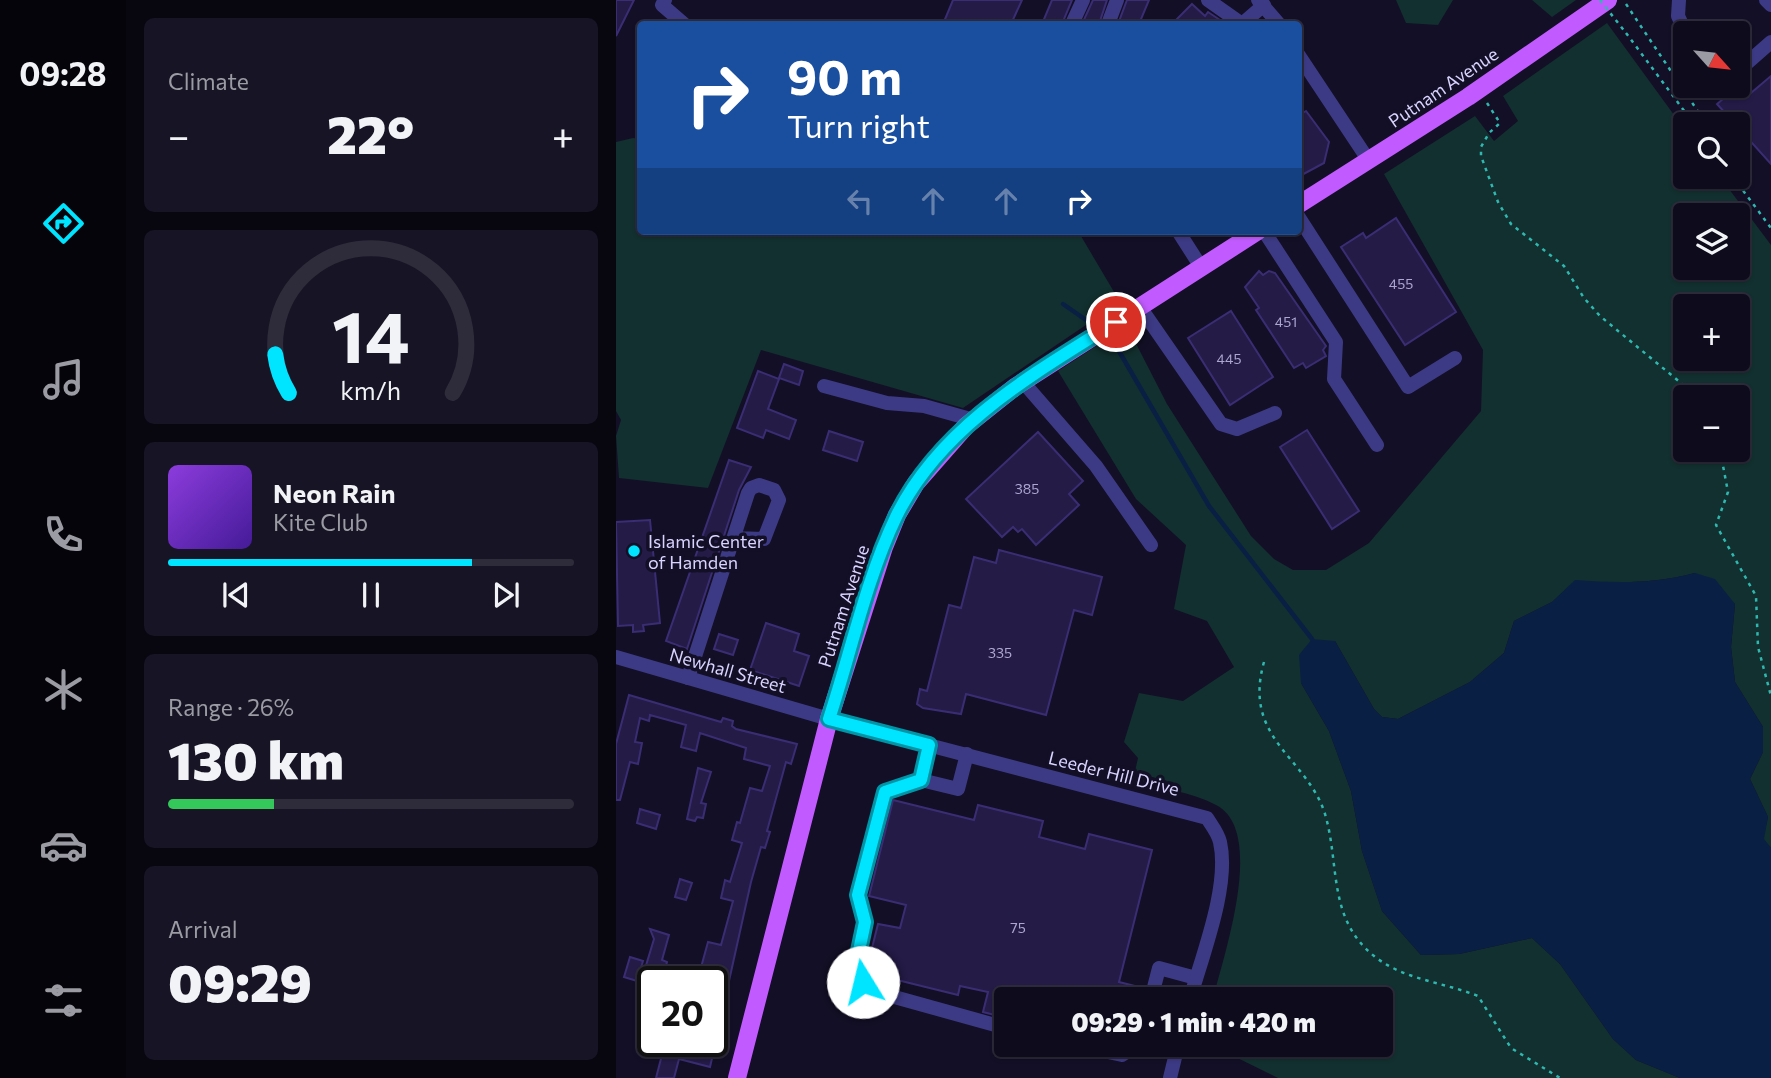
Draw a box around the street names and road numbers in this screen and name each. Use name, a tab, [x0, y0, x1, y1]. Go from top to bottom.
street label: Putnam Avenue	[1384, 42, 1502, 132]
street label: Putnam Avenue	[813, 542, 873, 670]
street label: Newhall Street	[667, 643, 789, 697]
street label: Leeder Hill Drive	[1046, 746, 1182, 800]

